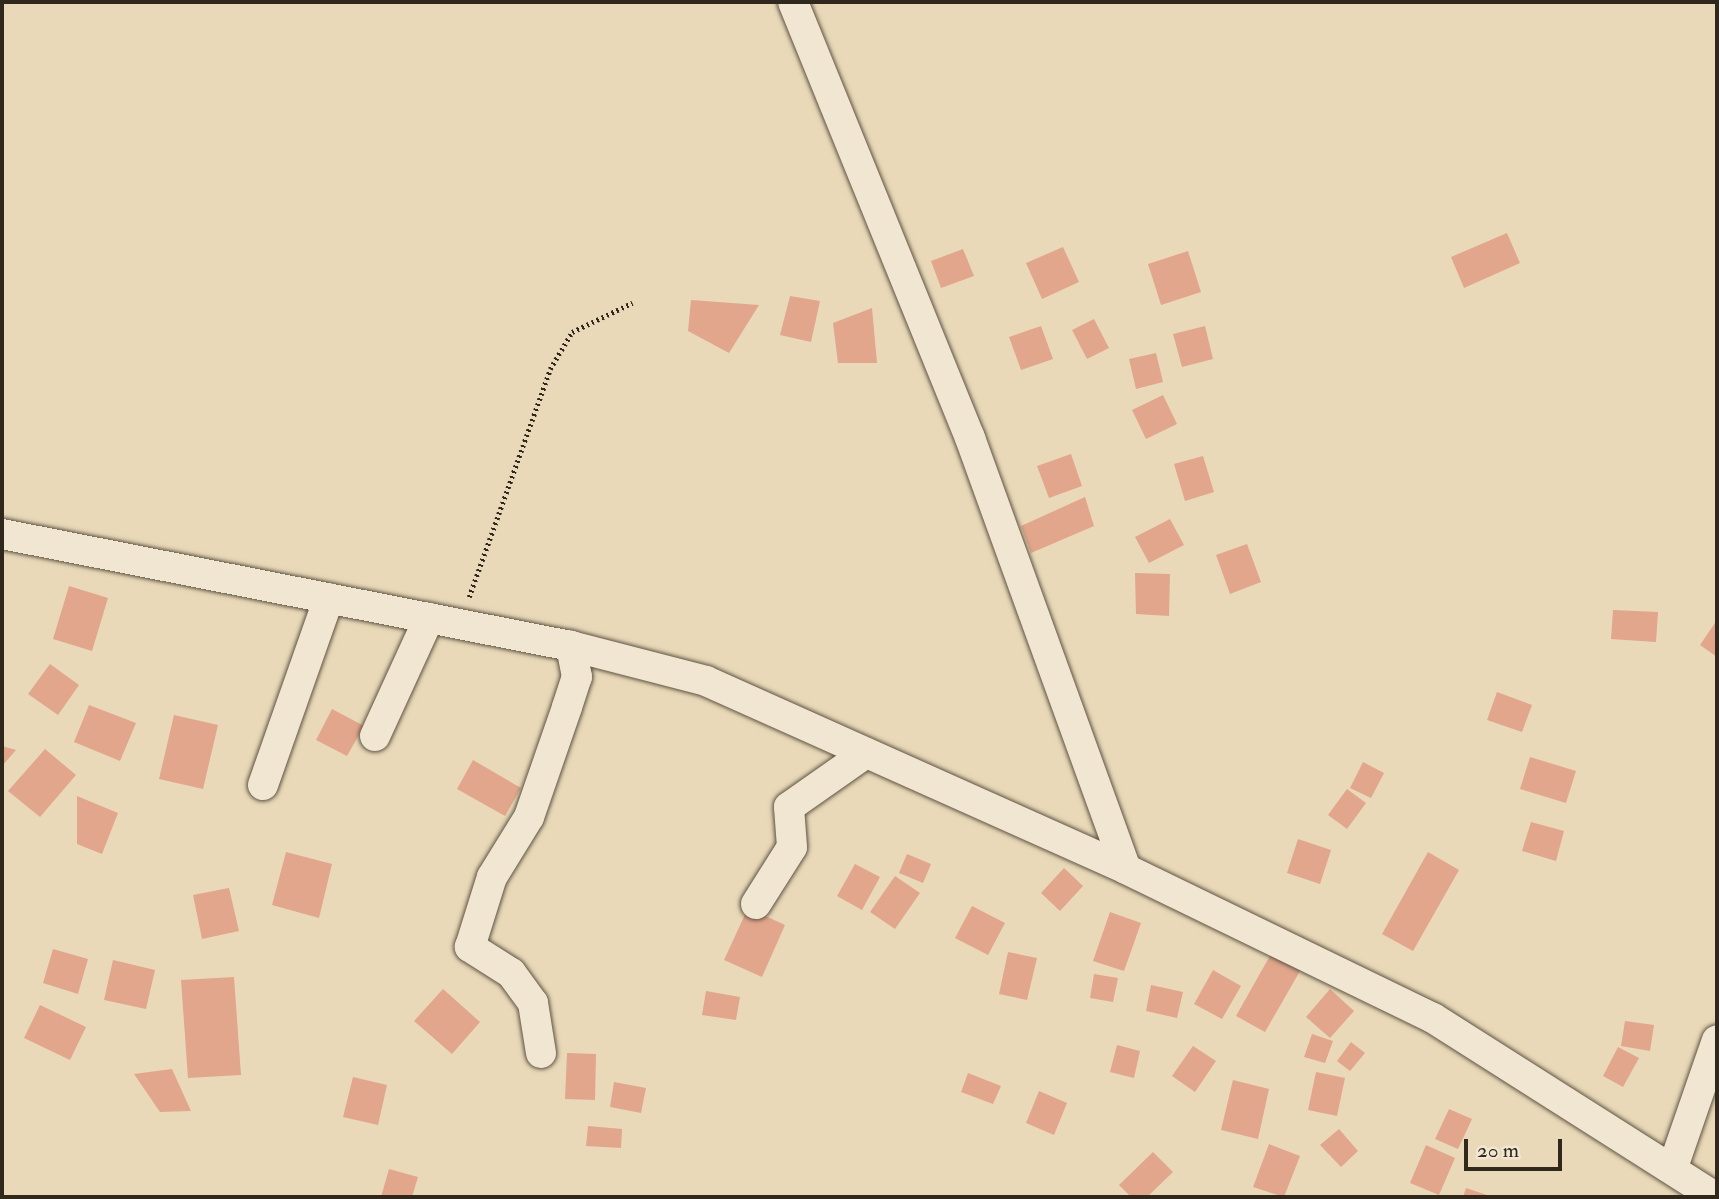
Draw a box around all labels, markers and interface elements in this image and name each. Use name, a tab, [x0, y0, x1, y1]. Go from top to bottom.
scale bar	[1467, 1126, 1565, 1170]
text: 20 m	[1477, 1137, 1519, 1164]

